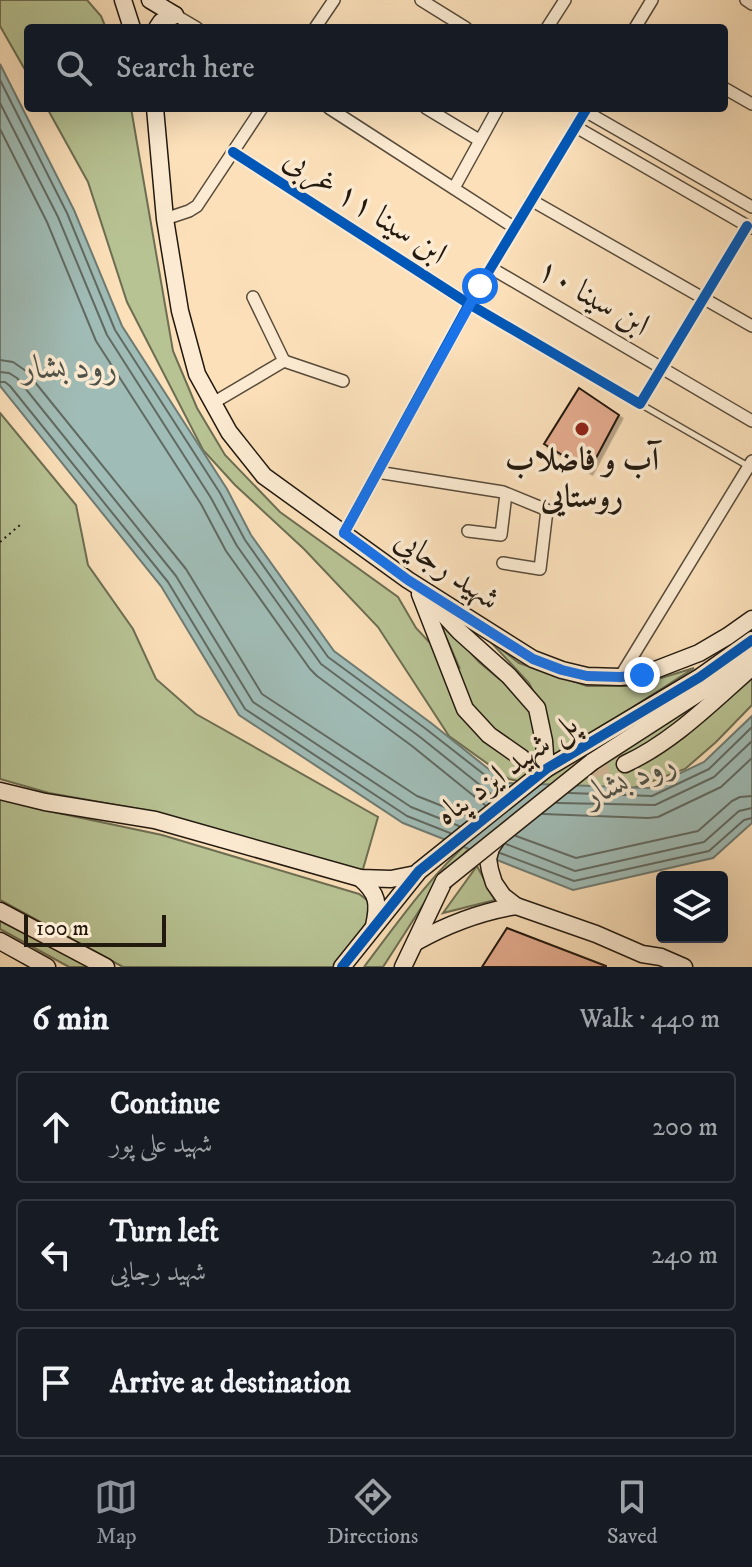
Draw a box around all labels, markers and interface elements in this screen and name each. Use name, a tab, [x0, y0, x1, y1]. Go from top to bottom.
search box	[24, 24, 728, 112]
icon: search	[52, 46, 96, 90]
text: Search here	[116, 50, 255, 87]
street label: ابن سینا ۱۱ غربی	[275, 139, 454, 275]
street label: ابن سینا ۱۰	[530, 250, 656, 346]
route start	[462, 268, 498, 304]
water label: رود بشار	[20, 347, 118, 389]
marker: آب و فاضلاب روستایی	[573, 420, 591, 438]
place label: آب و فاضلاب روستایی	[505, 440, 663, 518]
street label: شهید رجایی	[387, 520, 507, 620]
route end	[624, 657, 660, 693]
street label: پل شهید ایزد پناه	[428, 704, 588, 836]
water label: رود بشار	[576, 742, 682, 817]
map controls	[656, 871, 728, 943]
button: layers	[656, 871, 728, 943]
scale bar	[24, 911, 166, 947]
text: 100 m	[36, 915, 89, 942]
text: 6 min	[32, 998, 109, 1040]
text: Walk · 440 m	[580, 1003, 720, 1036]
text: Continue	[110, 1086, 220, 1123]
icon: ahead	[34, 1105, 78, 1149]
text: 200 m	[652, 1111, 718, 1144]
text: شهید علی پور	[110, 1128, 212, 1161]
text: Turn left	[110, 1214, 219, 1251]
icon: left	[34, 1233, 78, 1277]
text: 240 m	[651, 1239, 718, 1272]
text: شهید رجایی	[110, 1256, 206, 1289]
icon: arrive	[34, 1361, 78, 1405]
text: Arrive at destination	[110, 1365, 351, 1402]
tab: Map	[94, 1475, 138, 1550]
tab: Directions	[327, 1475, 418, 1550]
tab: Saved	[607, 1475, 658, 1550]

